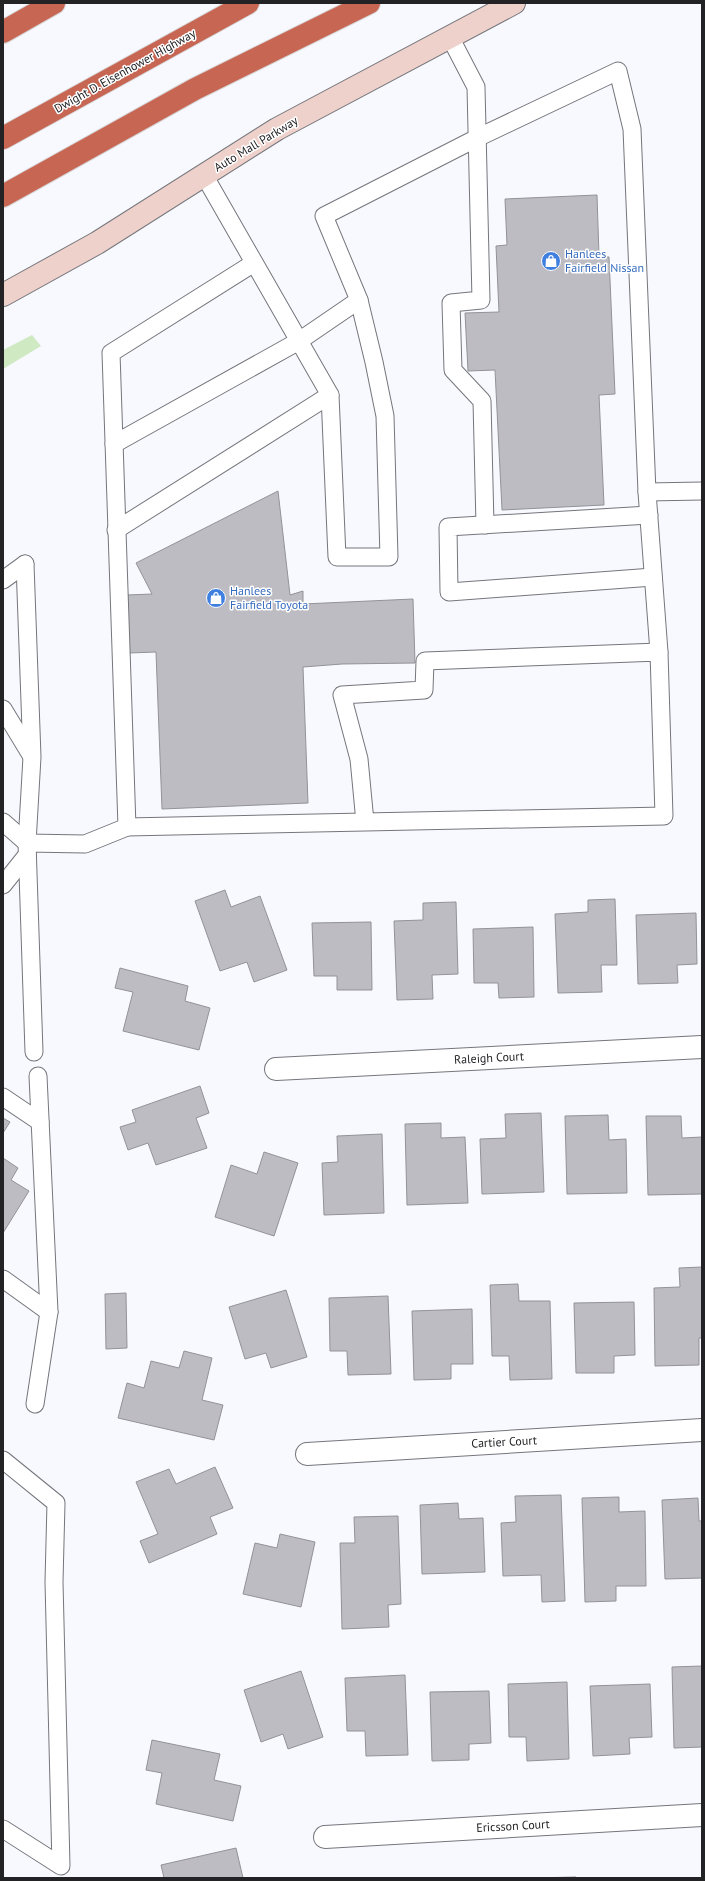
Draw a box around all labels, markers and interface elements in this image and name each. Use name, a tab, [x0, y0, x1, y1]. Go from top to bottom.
street label: Dwight D. Eisenhower Highway	[51, 25, 198, 116]
street label: Auto Mall Parkway	[211, 112, 301, 175]
place label: Hanlees Fairfield Nissan	[565, 246, 644, 275]
shop icon: Hanlees Fairfield Nissan	[540, 250, 562, 272]
place label: Hanlees Fairfield Toyota	[230, 583, 308, 612]
shop icon: Hanlees Fairfield Toyota	[205, 587, 227, 609]
street label: Raleigh Court	[454, 1048, 524, 1067]
street label: Cartier Court	[471, 1432, 537, 1451]
street label: Ericsson Court	[476, 1816, 550, 1835]

